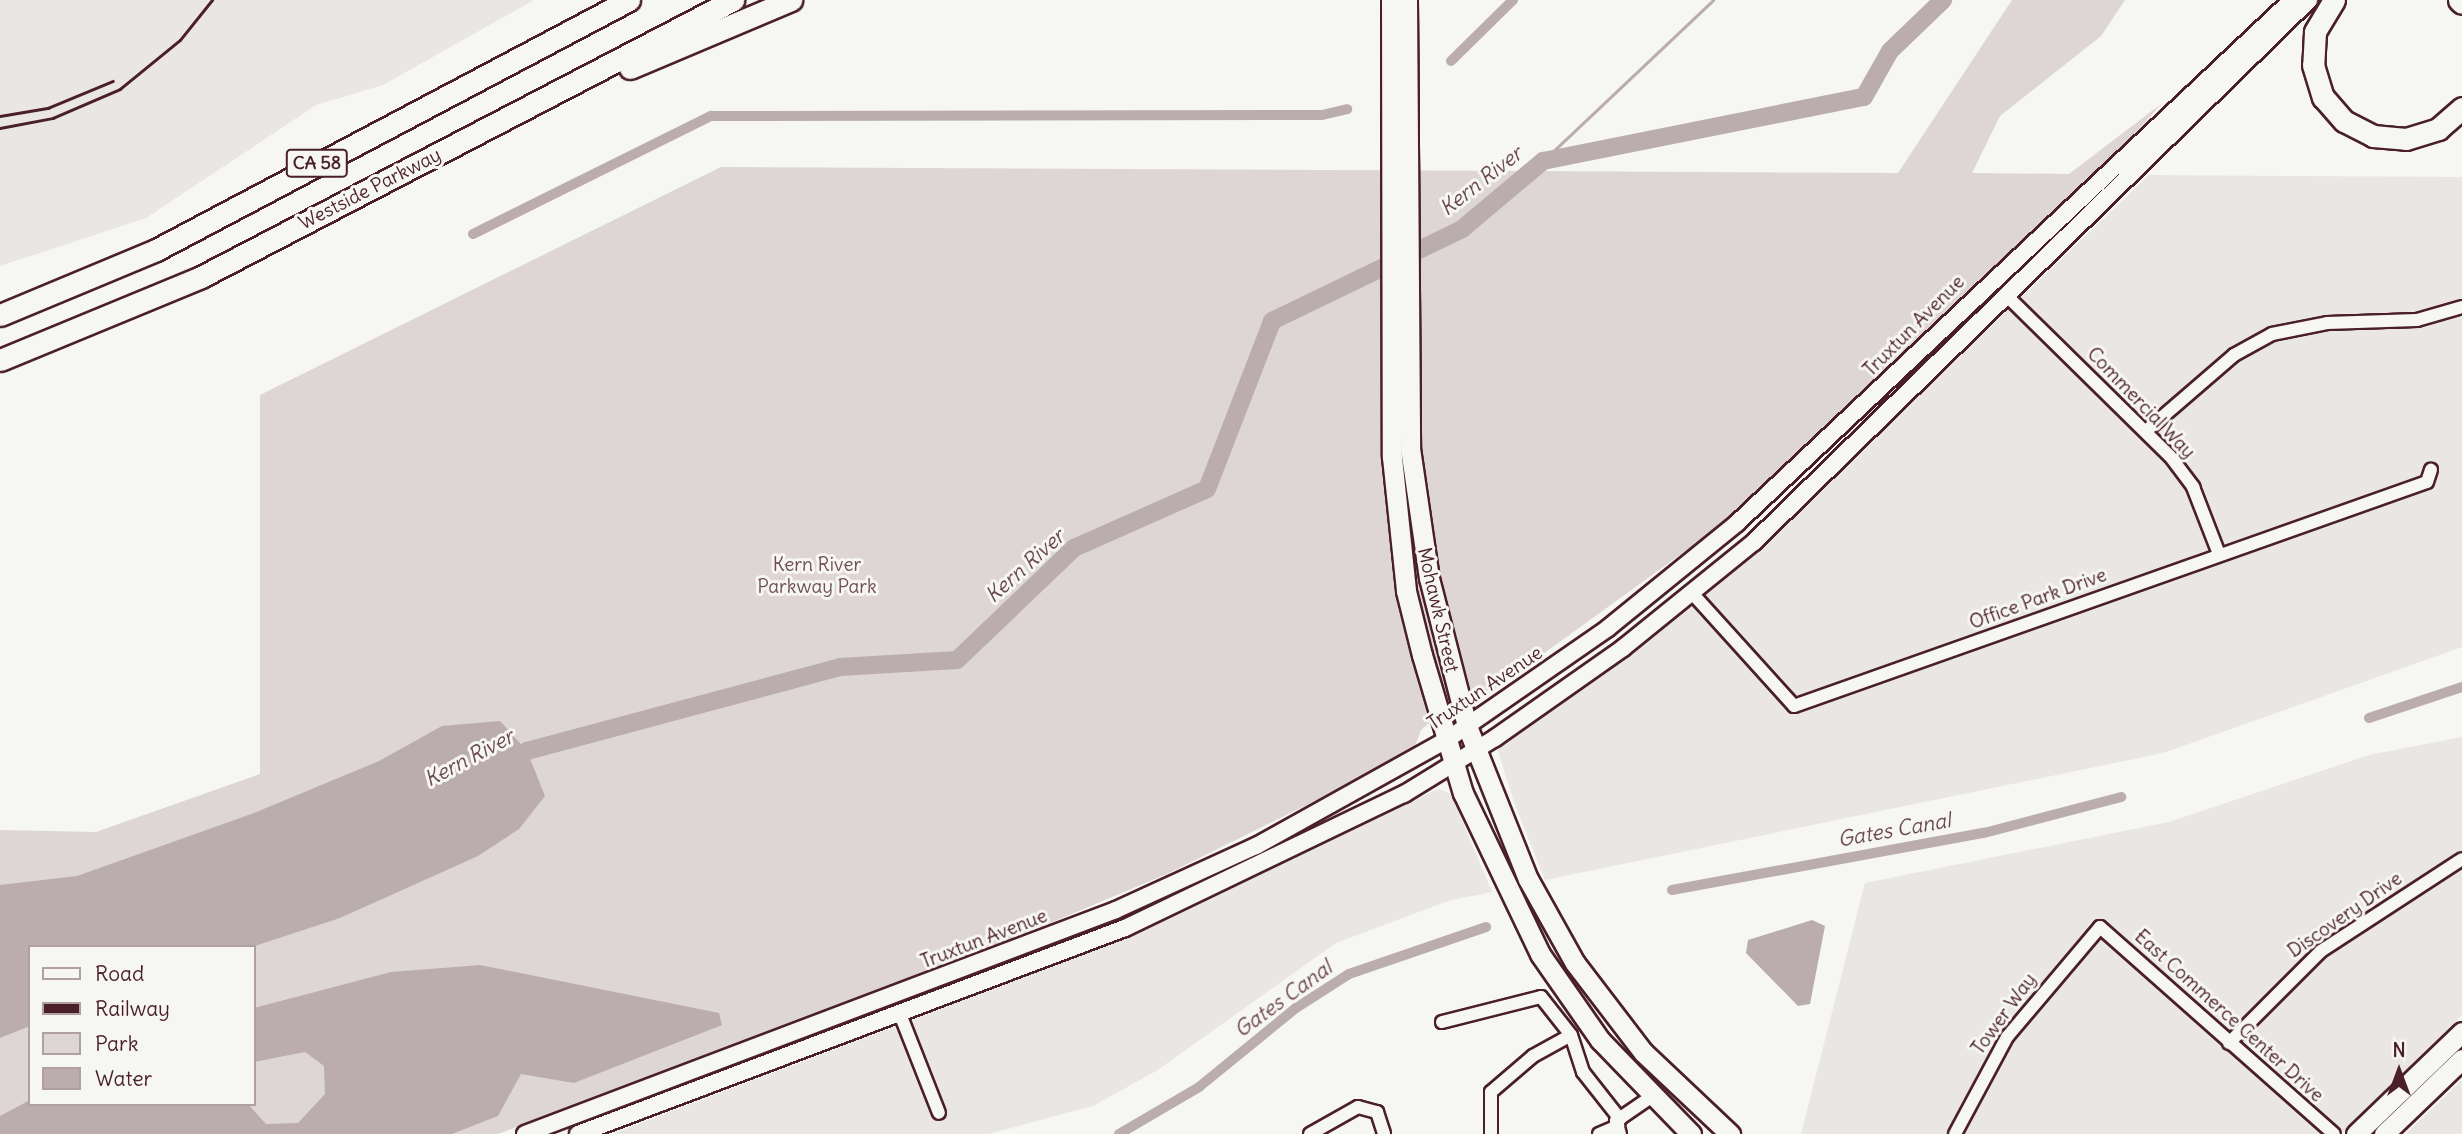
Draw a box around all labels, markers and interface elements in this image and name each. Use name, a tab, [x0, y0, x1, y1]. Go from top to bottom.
water label: Kern River	[1435, 141, 1527, 221]
street label: Westside Parkway	[295, 143, 445, 235]
road number: CA 58	[286, 148, 348, 178]
street label: Truxtun Avenue	[1859, 271, 1969, 381]
street label: Commercial Way	[2082, 343, 2200, 463]
water label: Kern River	[980, 524, 1070, 608]
street label: Mohawk Street	[1413, 545, 1463, 675]
park label: Kern River Parkway Park	[757, 554, 877, 598]
street label: Office Park Drive	[1966, 564, 2110, 634]
street label: Truxtun Avenue	[1423, 641, 1547, 735]
water label: Kern River	[420, 724, 518, 792]
water label: Gates Canal	[1835, 808, 1953, 852]
street label: Discovery Drive	[2284, 867, 2406, 963]
street label: Truxtun Avenue	[918, 904, 1050, 974]
street label: East Commerce Center Drive	[2130, 925, 2328, 1107]
legend	[28, 945, 256, 1106]
water label: Gates Canal	[1229, 955, 1337, 1043]
text: Road	[95, 960, 144, 987]
street label: Tower Way	[1967, 969, 2041, 1059]
text: Railway	[95, 995, 170, 1022]
text: Park	[95, 1030, 138, 1057]
north arrow	[2364, 1036, 2434, 1106]
text: N	[2392, 1038, 2406, 1062]
text: Water	[95, 1065, 152, 1092]

